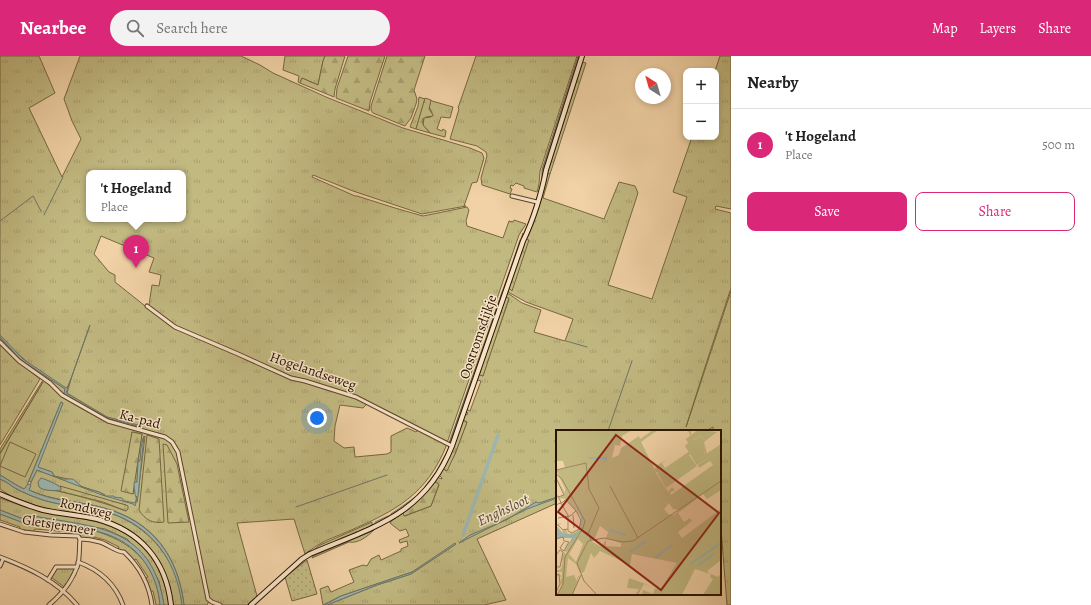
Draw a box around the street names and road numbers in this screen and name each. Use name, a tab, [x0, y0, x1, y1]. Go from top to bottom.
street label: Oostromsdijkje	[455, 292, 501, 382]
street label: Hogelandseweg	[267, 347, 359, 395]
street label: Ka-pad	[117, 404, 163, 434]
street label: Rondweg	[58, 493, 114, 523]
street label: Gletsjermeer	[21, 510, 98, 540]

